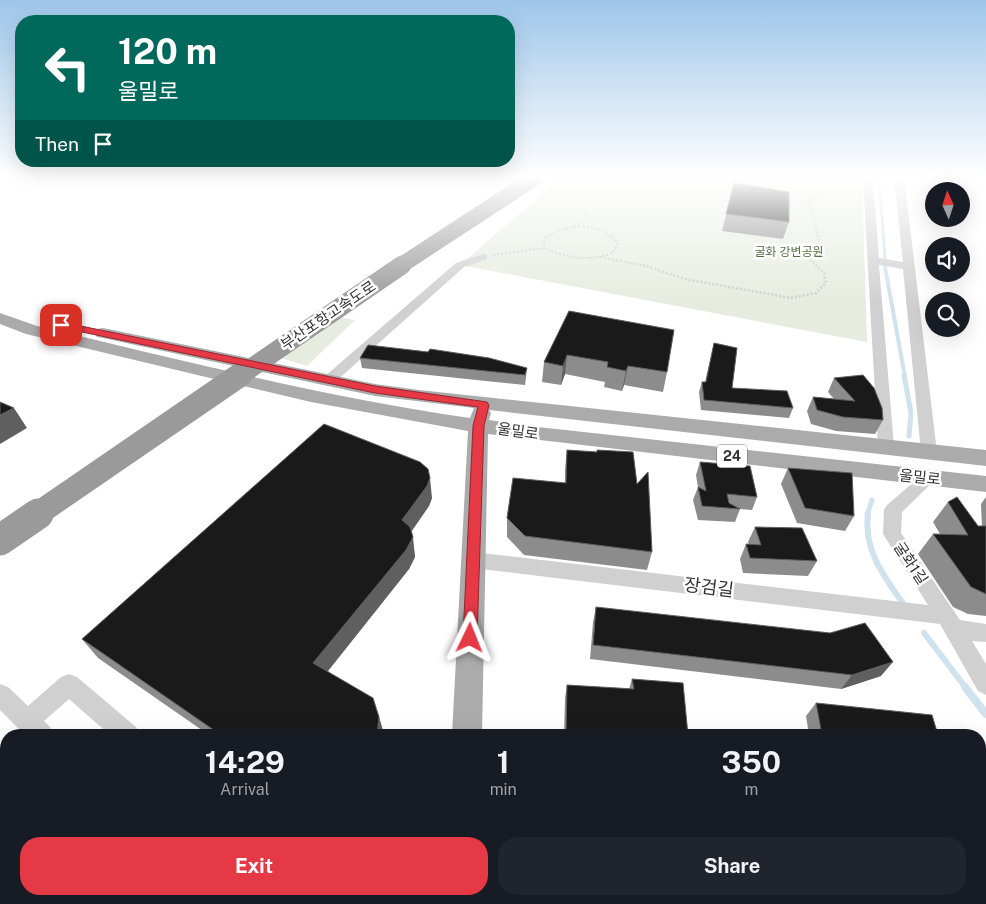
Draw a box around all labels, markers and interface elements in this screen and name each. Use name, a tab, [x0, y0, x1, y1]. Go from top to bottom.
text: 120 m	[118, 31, 217, 72]
icon: left	[35, 35, 100, 100]
text: 울밀로	[118, 78, 179, 104]
icon: arrive	[89, 130, 117, 158]
text: Then	[35, 133, 79, 155]
north arrow	[925, 182, 970, 228]
map controls	[925, 182, 970, 337]
button: sound	[925, 237, 970, 282]
park label: 굴화 강변공원	[754, 245, 824, 259]
street label: 부산포항고속도로	[277, 277, 379, 353]
button: search	[925, 292, 970, 337]
pin	[40, 304, 82, 346]
icon: arrive	[47, 311, 75, 339]
street label: 울밀로	[496, 420, 540, 442]
road number: 24	[717, 444, 747, 468]
street label: 울밀로	[899, 466, 941, 488]
street label: 굴화1길	[891, 539, 931, 587]
street label: 장검길	[683, 574, 735, 600]
position arrow	[443, 611, 495, 663]
text: 14:29	[205, 744, 285, 780]
text: 1	[497, 744, 510, 780]
text: 350	[722, 744, 781, 780]
text: Arrival	[220, 780, 270, 799]
text: min	[490, 780, 517, 799]
text: m	[744, 780, 758, 799]
button: Exit	[20, 837, 488, 895]
button: Share	[498, 837, 966, 895]

